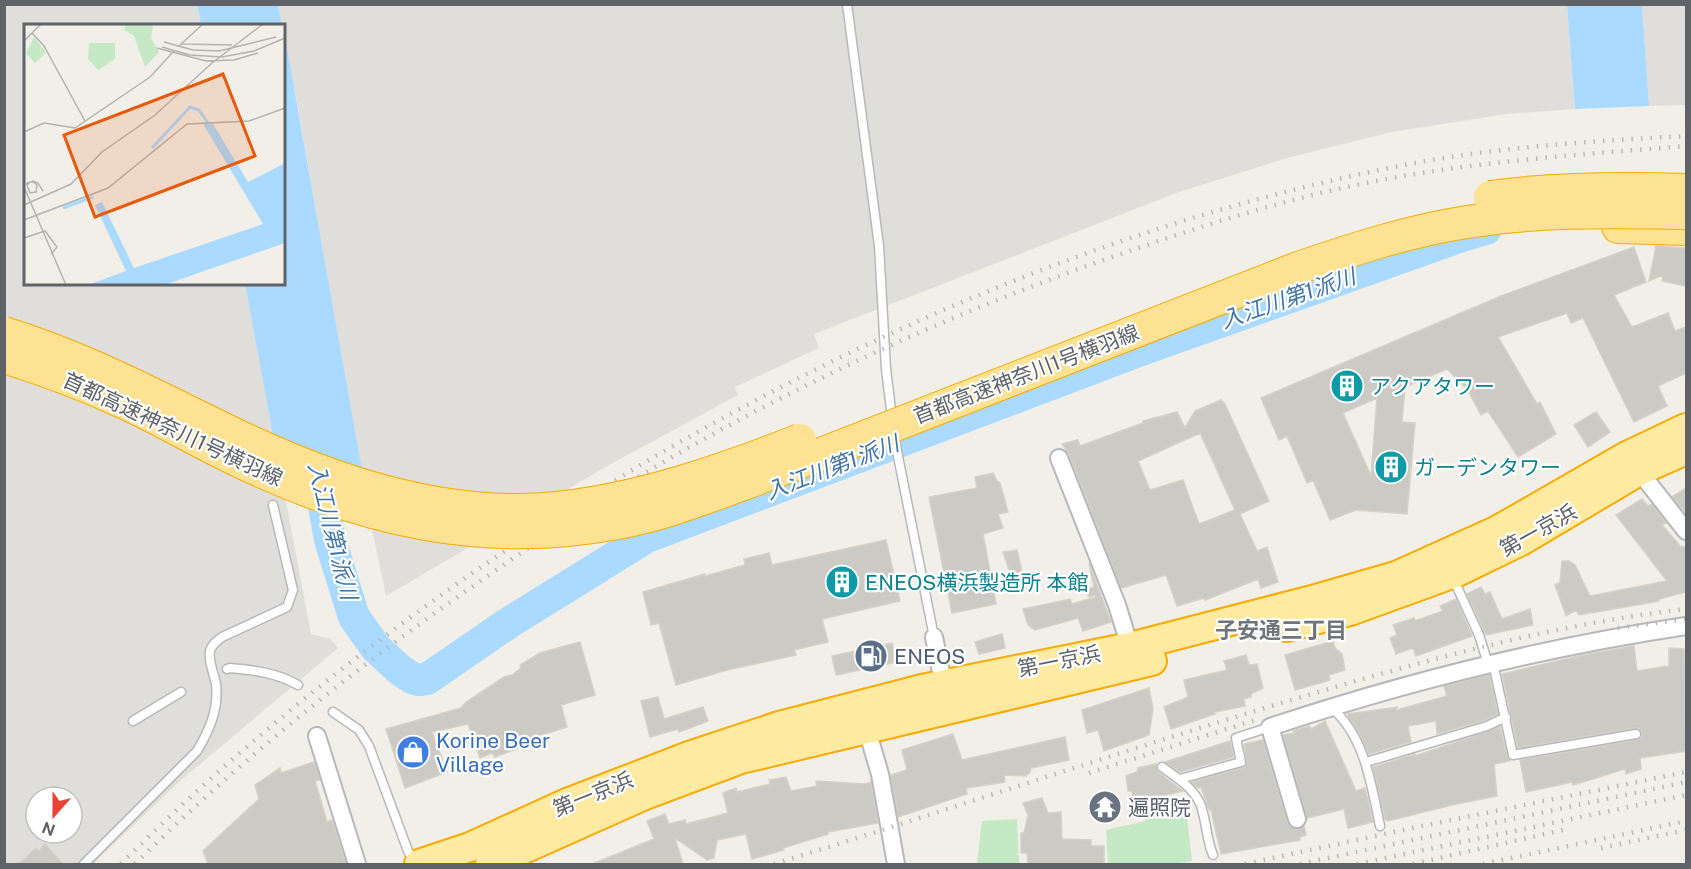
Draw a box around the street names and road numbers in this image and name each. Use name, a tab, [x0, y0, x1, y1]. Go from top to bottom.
street label: 首都高速神奈川1号横羽線	[910, 319, 1142, 429]
street label: 首都高速神奈川1号横羽線	[59, 367, 287, 491]
street label: 第一京浜	[1495, 499, 1581, 561]
street label: 第一京浜	[1015, 641, 1103, 681]
street label: 第一京浜	[549, 767, 637, 821]

